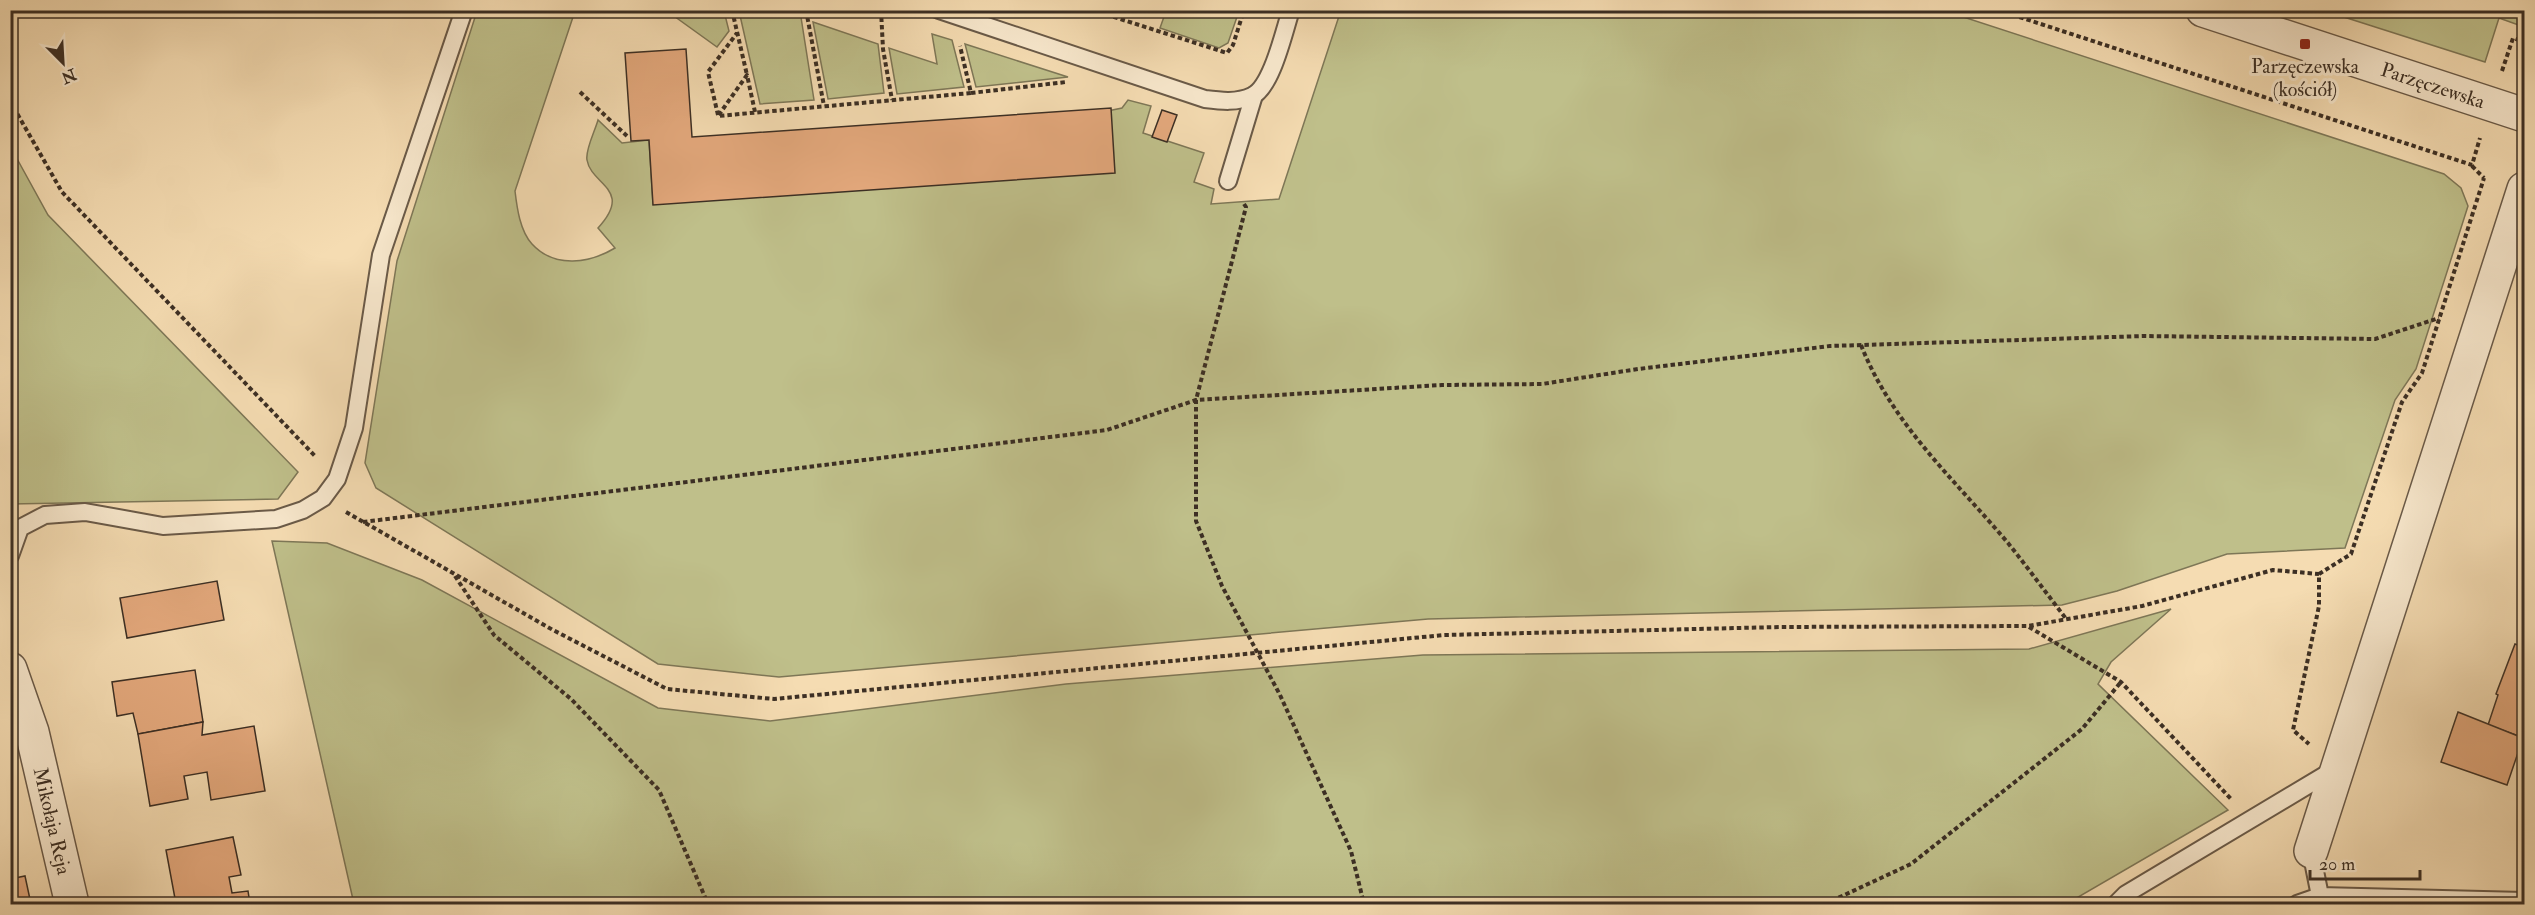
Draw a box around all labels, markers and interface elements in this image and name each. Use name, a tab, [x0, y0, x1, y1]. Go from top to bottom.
north arrow	[33, 33, 93, 93]
marker: Parzęczewska (kościół)	[2298, 37, 2312, 51]
place label: Parzęczewska (kościół)	[2251, 54, 2360, 102]
street label: Parzęczewska	[2378, 57, 2489, 114]
text: N	[57, 63, 80, 88]
street label: Mikołaja Reja	[28, 765, 77, 878]
scale bar	[2310, 843, 2420, 881]
text: 20 m	[2319, 853, 2355, 876]

